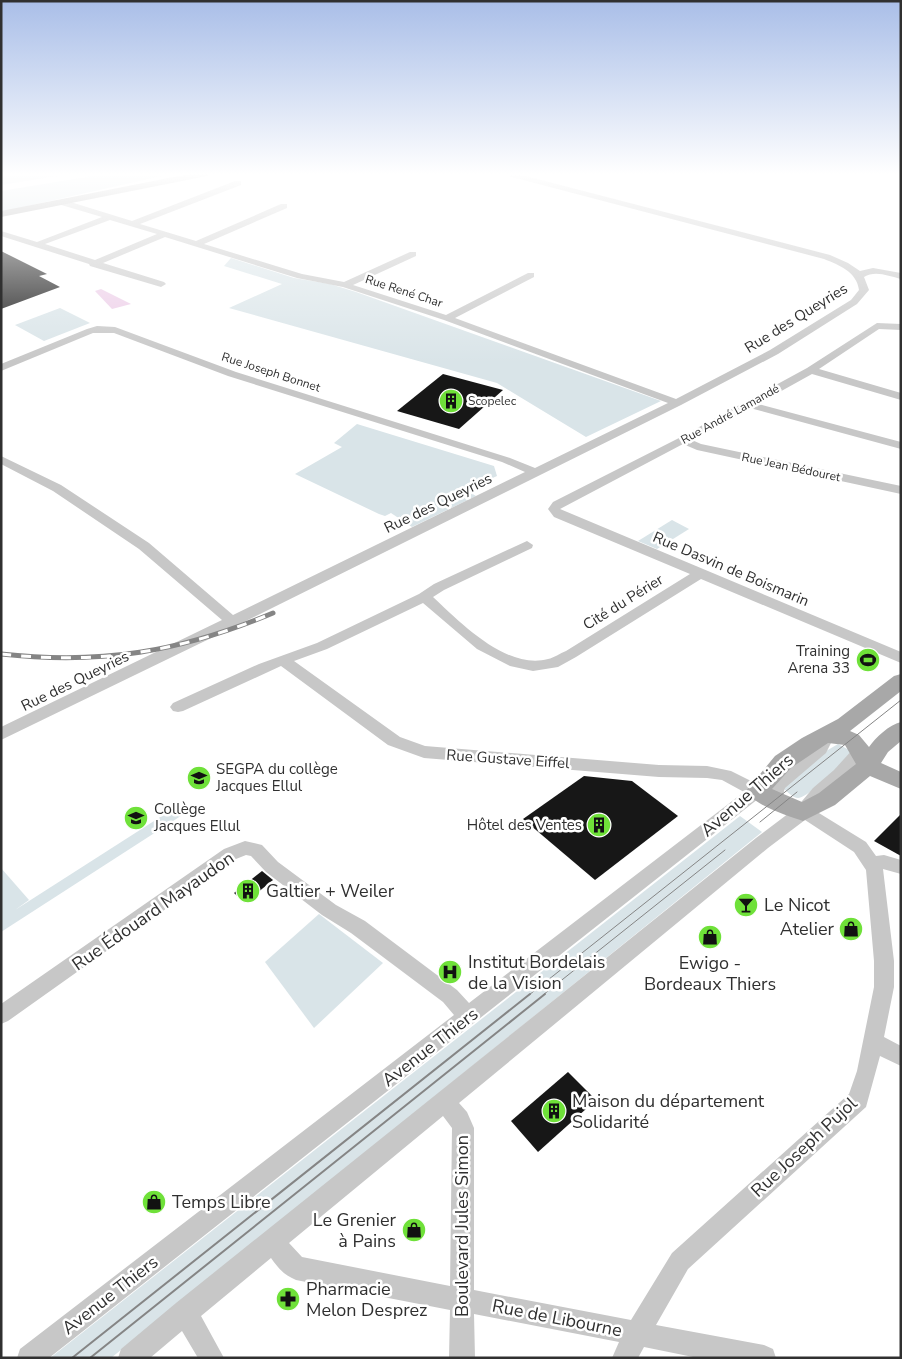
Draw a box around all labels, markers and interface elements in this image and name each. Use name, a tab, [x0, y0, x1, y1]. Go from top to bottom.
street label: Rue René Char	[363, 271, 445, 311]
street label: Rue des Queyries	[741, 278, 851, 358]
street label: Rue Joseph Bonnet	[220, 349, 323, 396]
street label: Rue André Lamandé	[678, 380, 782, 448]
building icon: Scopelec	[438, 388, 464, 414]
place label: Scopelec	[468, 393, 517, 409]
street label: Rue Jean Bédouret	[740, 449, 843, 485]
street label: Rue des Queyries	[381, 468, 495, 538]
street label: Rue Dasvin de Boismarin	[650, 527, 812, 611]
street label: Cité du Périer	[579, 569, 667, 635]
place label: Training Arena 33	[787, 641, 850, 678]
street label: Rue des Queyries	[18, 646, 132, 716]
sports icon: Training Arena 33	[855, 647, 881, 673]
street label: Rue Gustave Eiffel	[446, 745, 571, 773]
street label: Avenue Thiers	[695, 748, 799, 842]
place label: SEGPA du collège Jacques Ellul	[215, 759, 338, 796]
school or university icon: SEGPA du collège Jacques Ellul	[186, 765, 212, 791]
place label: Collège Jacques Ellul	[153, 799, 241, 836]
school or university icon: Collège Jacques Ellul	[123, 805, 149, 831]
building icon: Hôtel des Ventes	[586, 812, 612, 838]
place label: Hôtel des Ventes	[467, 815, 582, 835]
street label: Rue Édouard Mayaudon	[67, 846, 239, 976]
building icon: Galtier + Weiler	[235, 878, 261, 904]
place label: Galtier + Weiler	[266, 879, 395, 903]
bar icon: Le Nicot	[733, 892, 759, 918]
place label: Le Nicot	[764, 893, 830, 917]
shop icon: Atelier	[838, 916, 864, 942]
place label: Atelier	[780, 917, 835, 941]
shop icon: Ewigo - Bordeaux Thiers	[697, 924, 723, 950]
place label: Institut Bordelais de la Vision	[468, 950, 605, 995]
place label: Ewigo - Bordeaux Thiers	[644, 951, 776, 996]
hospital icon: Institut Bordelais de la Vision	[437, 959, 463, 985]
street label: Avenue Thiers	[377, 1002, 483, 1092]
place label: Maison du département Solidarité	[572, 1089, 765, 1134]
street label: Rue Joseph Pujol	[746, 1091, 863, 1202]
building icon: Maison du département Solidarité	[541, 1098, 567, 1124]
street label: Boulevard Jules Simon	[450, 1135, 474, 1317]
shop icon: Temps Libre	[141, 1189, 167, 1215]
place label: Temps Libre	[172, 1190, 271, 1214]
place label: Le Grenier à Pains	[313, 1208, 397, 1253]
shop icon: Le Grenier à Pains	[401, 1217, 427, 1243]
street label: Avenue Thiers	[57, 1250, 163, 1340]
place label: Pharmacie Melon Desprez	[306, 1277, 427, 1322]
pharmacy icon: Pharmacie Melon Desprez	[275, 1286, 301, 1312]
street label: Rue de Libourne	[490, 1294, 624, 1342]

